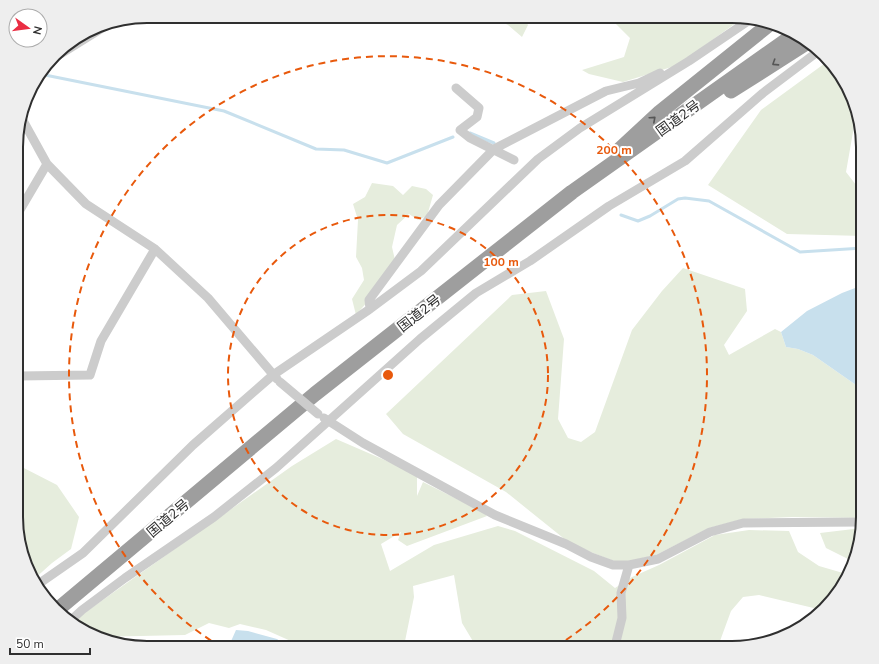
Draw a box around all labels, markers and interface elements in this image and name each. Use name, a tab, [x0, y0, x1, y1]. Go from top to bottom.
north arrow	[8, 8, 48, 48]
text: N	[29, 24, 45, 36]
one-way arrow	[773, 58, 780, 65]
street label: 国道2号	[652, 96, 704, 141]
one-way arrow	[648, 116, 656, 124]
text: 200 m	[596, 142, 632, 158]
text: 100 m	[483, 254, 519, 270]
street label: 国道2号	[394, 290, 445, 336]
centre of rings	[381, 368, 395, 382]
street label: 国道2号	[143, 495, 194, 542]
scale bar	[10, 630, 90, 656]
text: 50 m	[16, 636, 44, 652]

